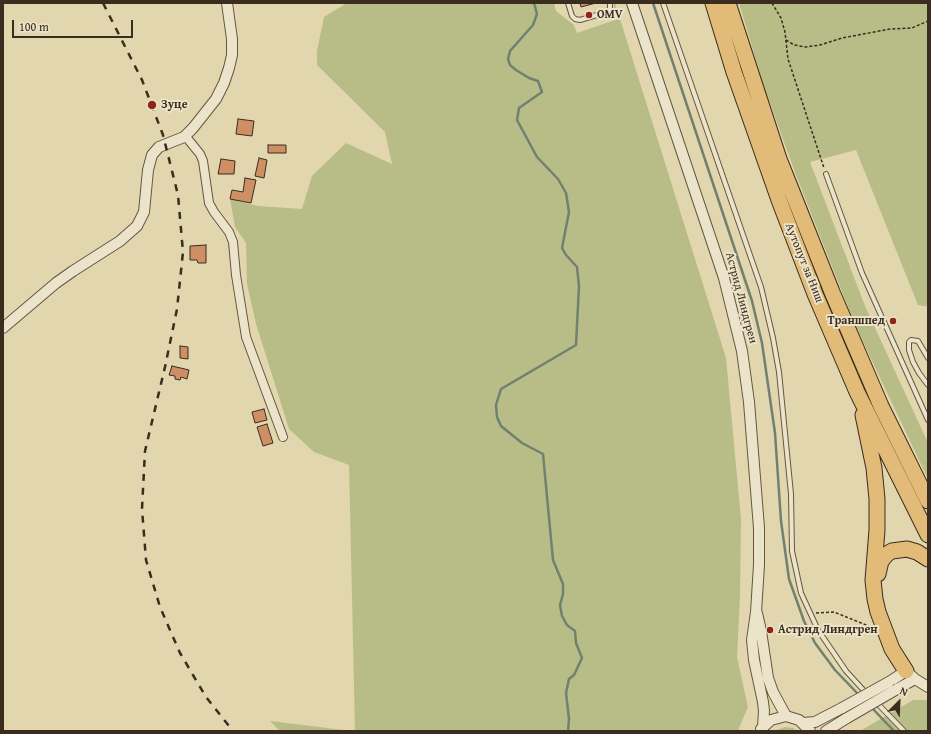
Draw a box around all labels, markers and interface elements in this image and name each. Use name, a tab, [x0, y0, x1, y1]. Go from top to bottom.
place label: OMV	[597, 8, 623, 22]
marker: OMV	[584, 10, 594, 20]
scale bar	[14, 12, 135, 38]
text: 100 m	[19, 18, 49, 35]
place label: Зуце	[161, 98, 188, 112]
marker: Зуце	[146, 99, 158, 111]
street label: Аутопут за Ниш	[782, 221, 826, 305]
street label: Астрид Линдгрен	[722, 251, 760, 345]
place label: Траншпед	[827, 314, 885, 328]
marker: Траншпед	[888, 316, 898, 326]
place label: Астрид Линдгрен	[778, 623, 878, 637]
marker: Астрид Линдгрен	[765, 625, 775, 635]
north arrow	[879, 682, 919, 722]
text: N	[897, 682, 910, 700]

